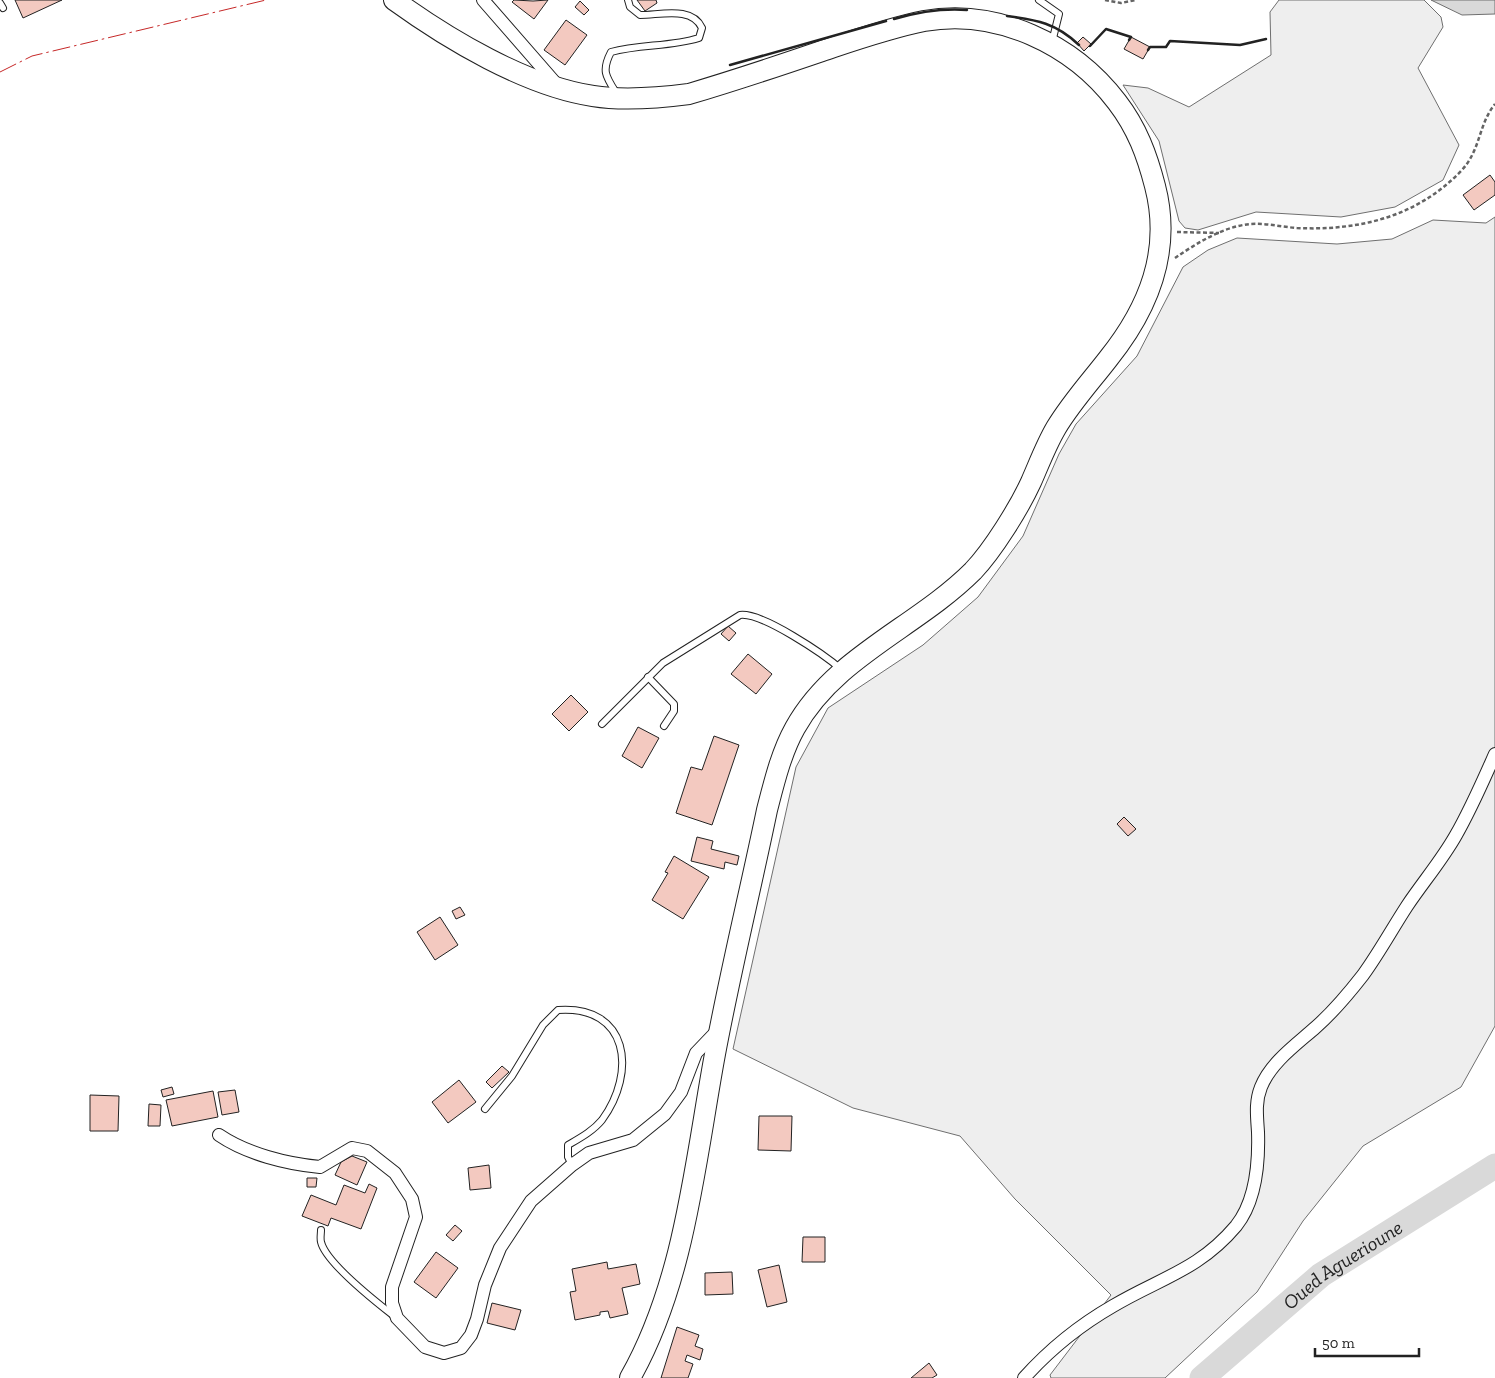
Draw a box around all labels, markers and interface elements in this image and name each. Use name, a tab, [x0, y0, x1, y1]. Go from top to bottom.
water label: Oued Aguerioune	[1278, 1215, 1407, 1315]
scale bar	[1315, 1326, 1419, 1358]
text: 50 m	[1322, 1334, 1355, 1352]

